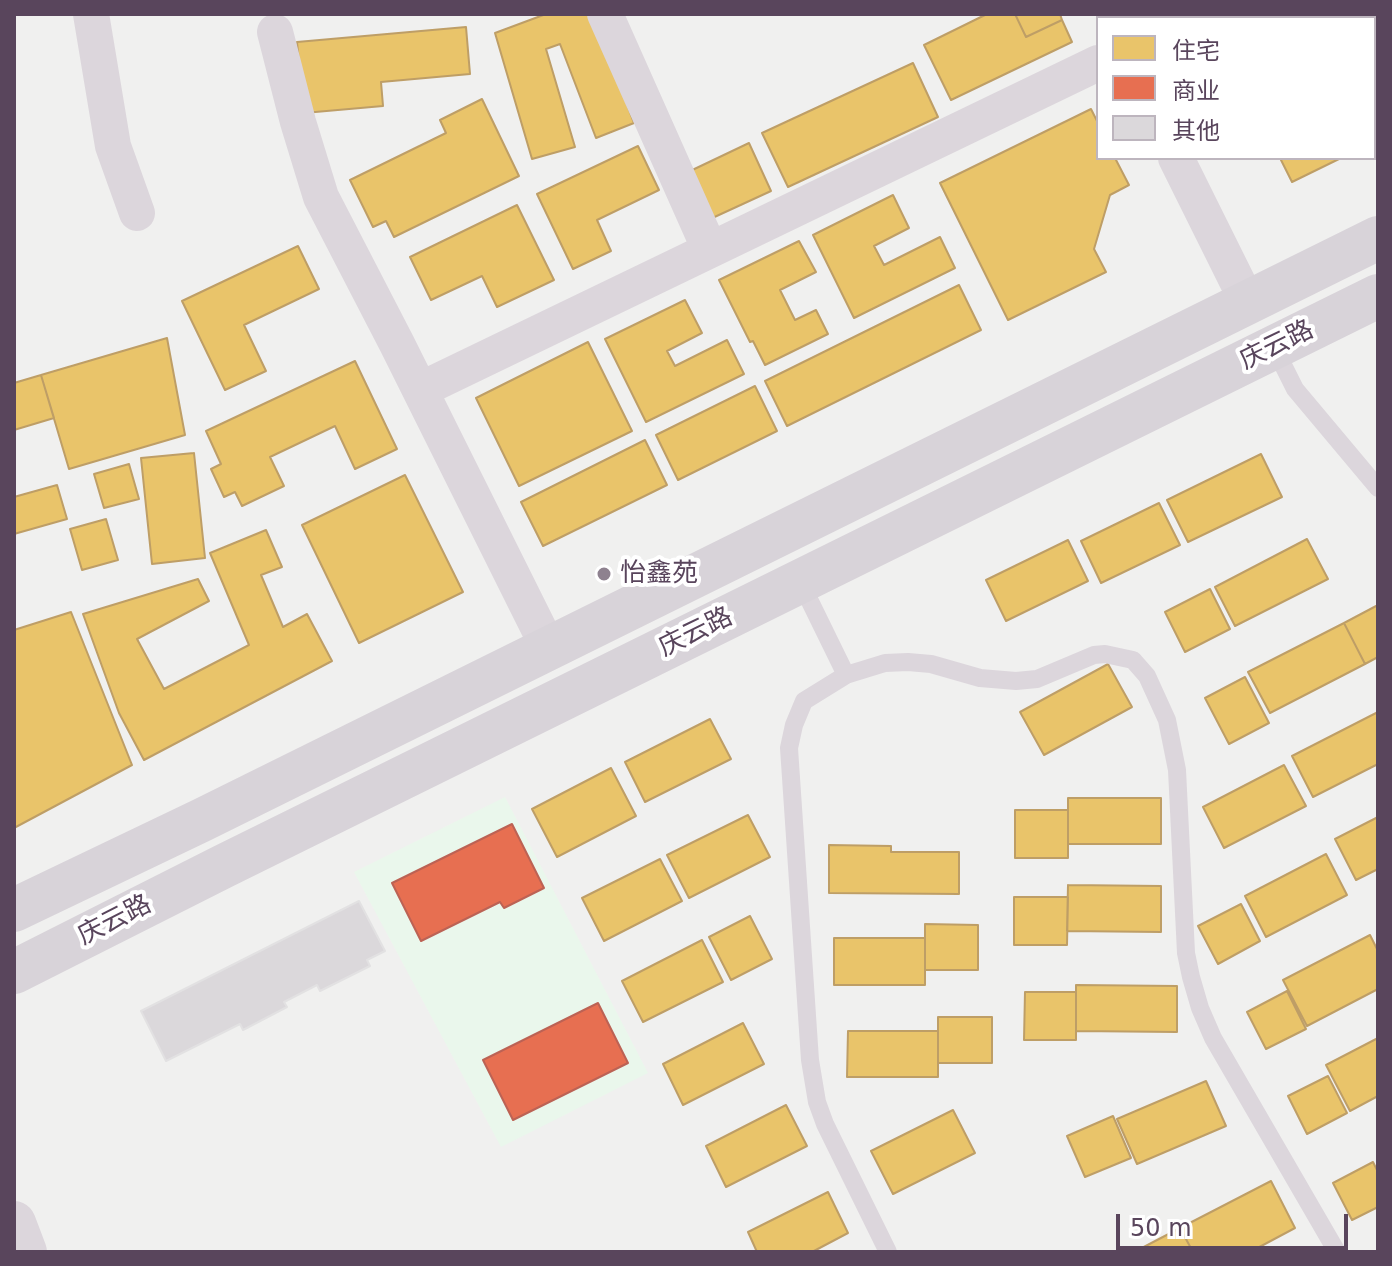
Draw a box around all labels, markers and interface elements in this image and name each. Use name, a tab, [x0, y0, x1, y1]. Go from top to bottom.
legend	[1096, 16, 1376, 160]
text: 住宅	[1172, 37, 1220, 65]
text: 商业	[1172, 77, 1220, 105]
text: 其他	[1172, 117, 1220, 145]
street label: 庆云路	[1235, 315, 1319, 377]
place label: 怡鑫苑	[620, 558, 698, 590]
marker: 怡鑫苑	[595, 565, 613, 583]
street label: 庆云路	[654, 602, 738, 664]
street label: 庆云路	[73, 889, 157, 953]
scale bar	[1120, 1198, 1352, 1248]
text: 50 m	[1130, 1214, 1192, 1242]

